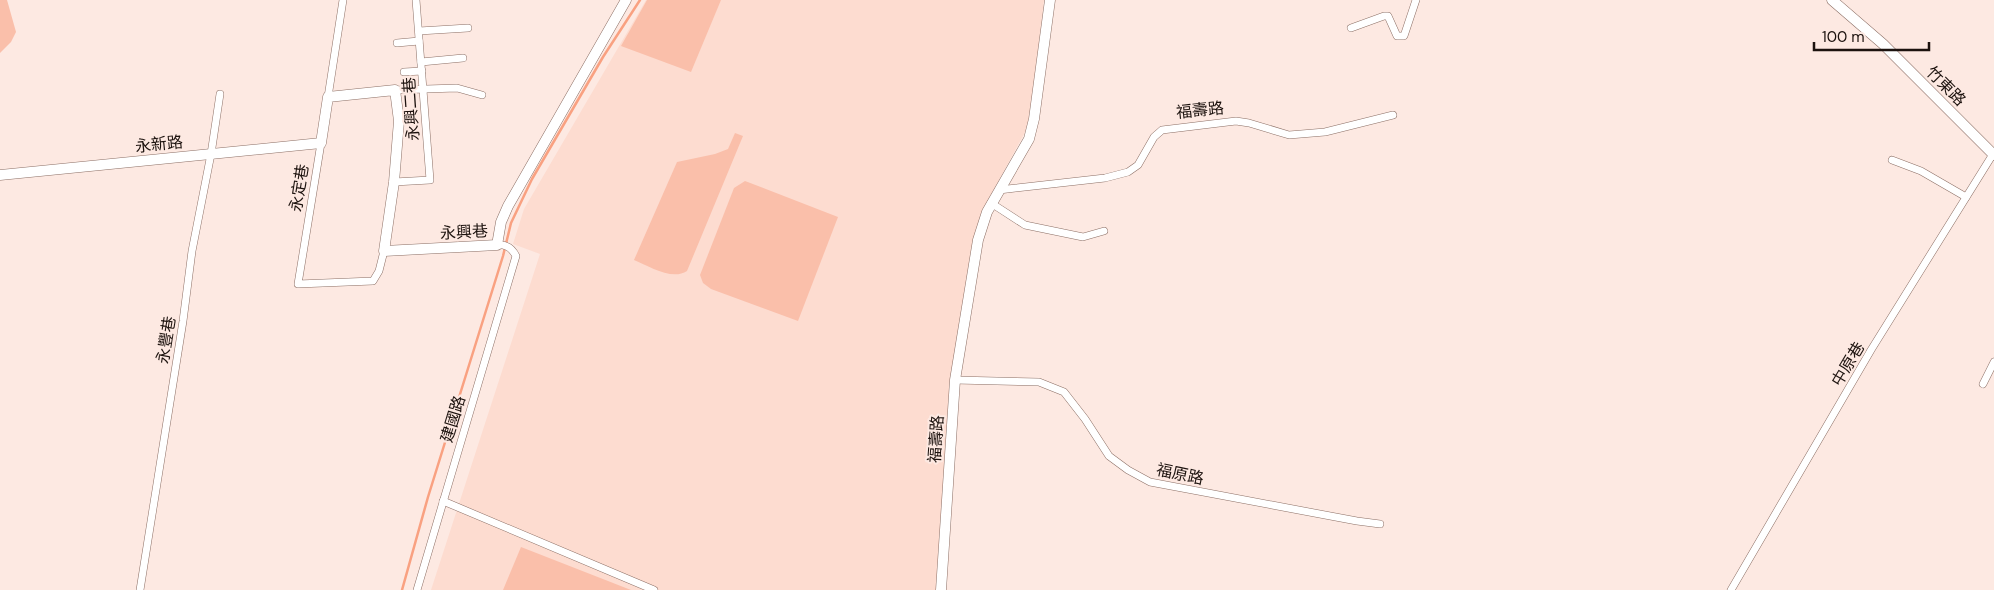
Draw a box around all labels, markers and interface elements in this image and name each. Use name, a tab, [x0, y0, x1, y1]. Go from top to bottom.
scale bar	[1814, 20, 1929, 52]
text: 100 m	[1822, 27, 1865, 47]
street label: 竹東路	[1922, 62, 1970, 110]
street label: 永興二巷	[398, 76, 424, 142]
street label: 福壽路	[1175, 97, 1225, 123]
street label: 永新路	[134, 131, 184, 157]
street label: 永定巷	[285, 163, 313, 213]
street label: 永興巷	[439, 220, 489, 244]
street label: 永豐巷	[152, 315, 180, 365]
street label: 中原巷	[1827, 338, 1869, 390]
street label: 建國路	[436, 393, 470, 445]
street label: 福壽路	[924, 414, 948, 464]
street label: 福原路	[1154, 459, 1206, 489]

